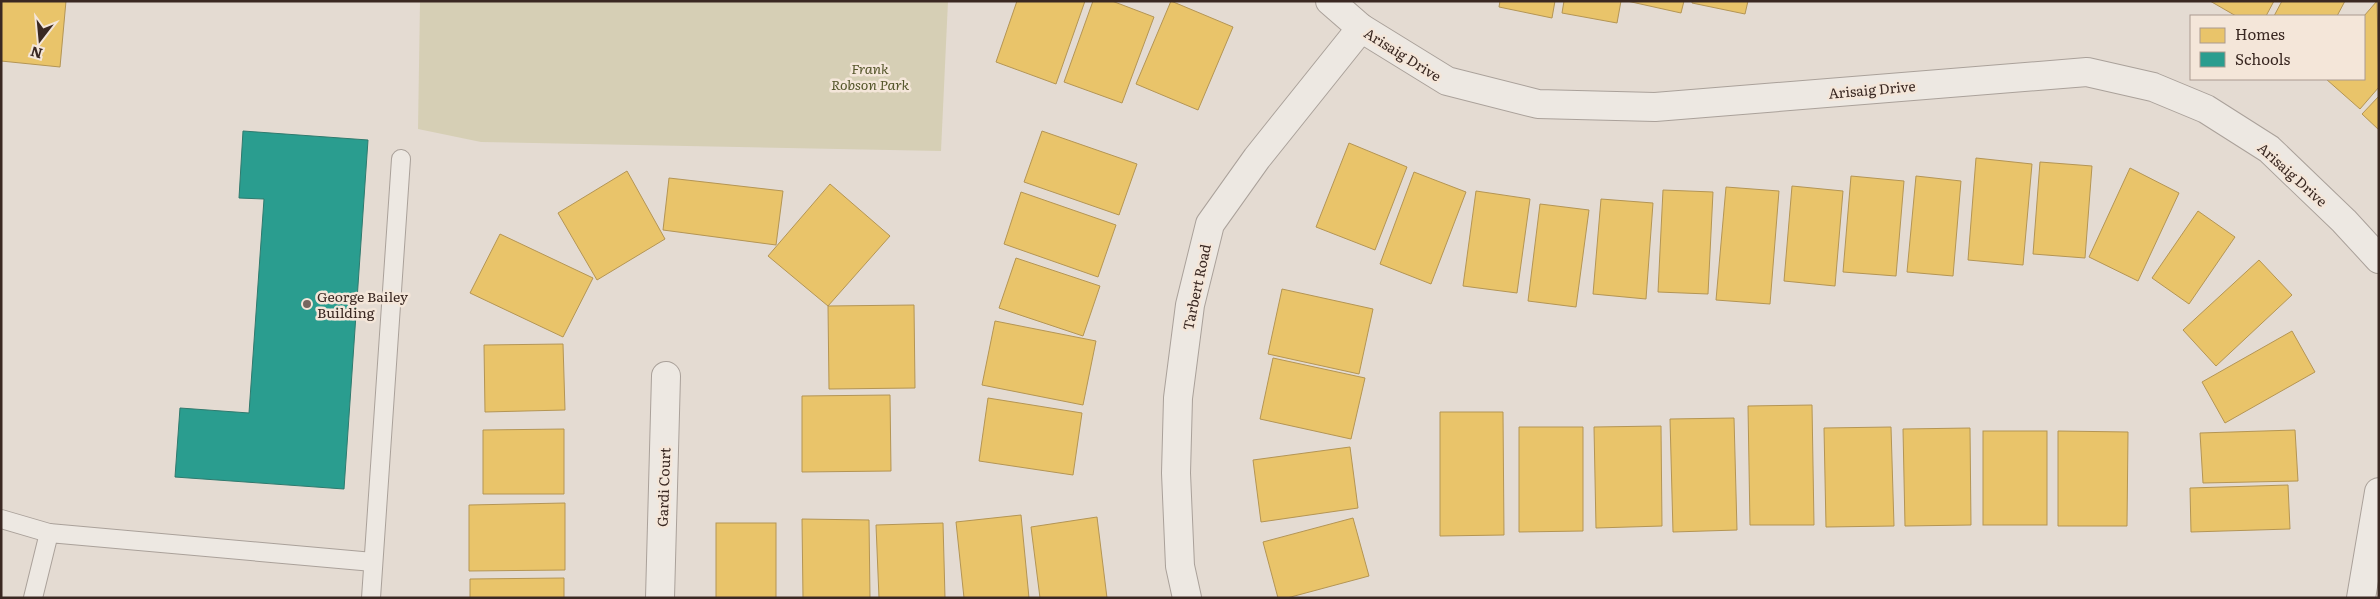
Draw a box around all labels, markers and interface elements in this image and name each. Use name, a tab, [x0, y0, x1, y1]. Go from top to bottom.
north arrow	[15, 15, 65, 65]
legend	[2190, 15, 2365, 80]
street label: Arisaig Drive	[1361, 22, 1445, 86]
text: Homes	[2235, 22, 2285, 45]
text: N	[27, 42, 45, 65]
text: Schools	[2235, 47, 2291, 70]
park label: Frank Robson Park	[831, 58, 909, 94]
street label: Arisaig Drive	[1828, 75, 1916, 103]
street label: Arisaig Drive	[2254, 137, 2332, 211]
street label: Tarbert Road	[1177, 242, 1215, 332]
place label: George Bailey Building	[317, 286, 409, 322]
marker: George Bailey Building	[301, 298, 313, 310]
street label: Gardi Court	[652, 447, 674, 527]

